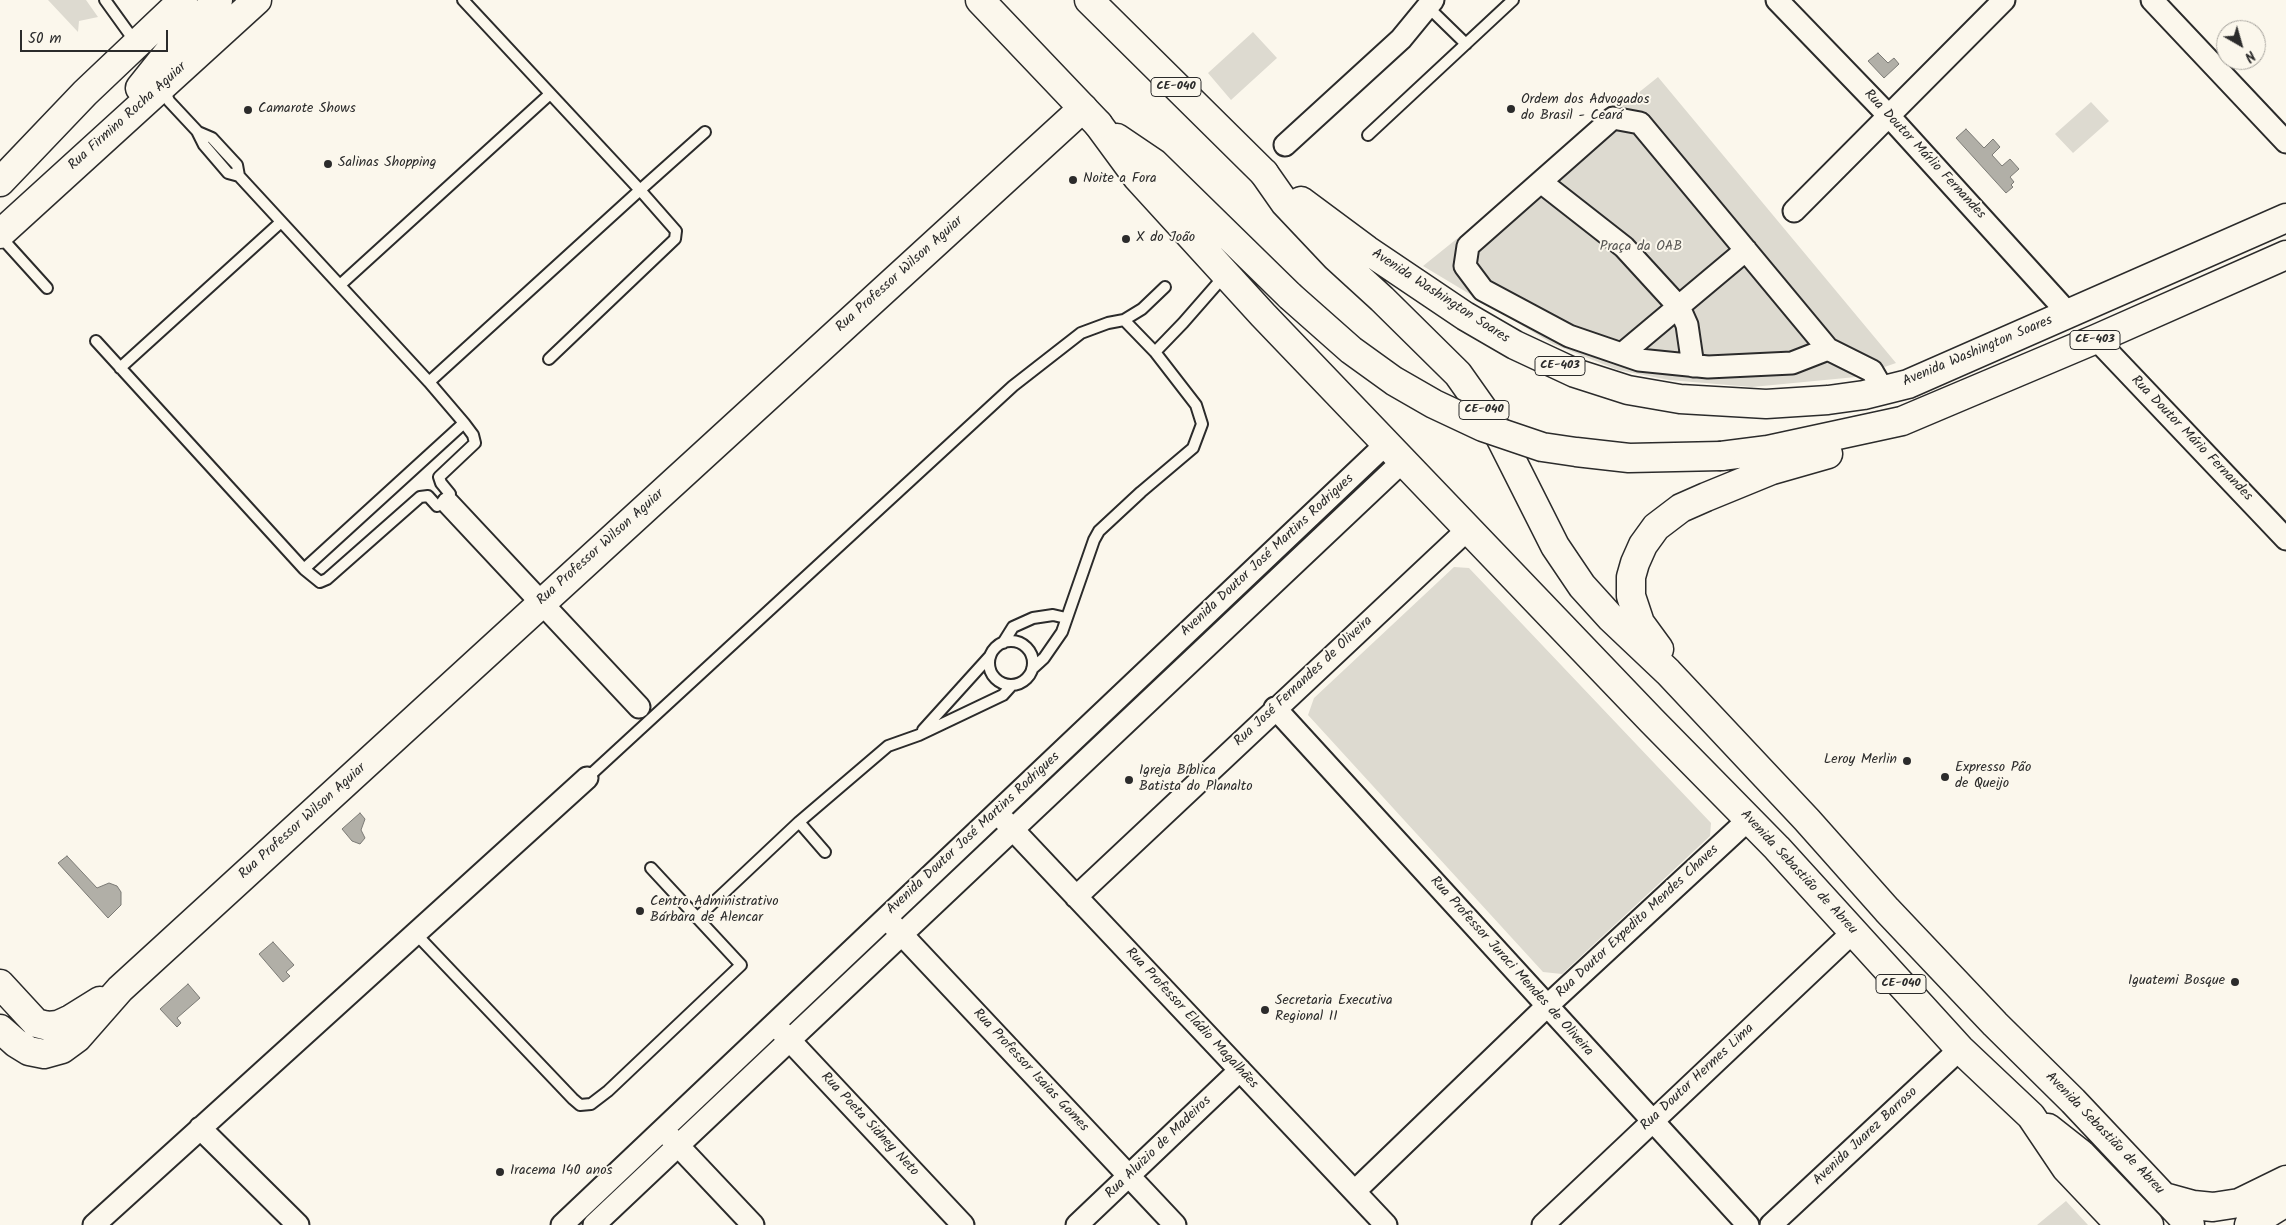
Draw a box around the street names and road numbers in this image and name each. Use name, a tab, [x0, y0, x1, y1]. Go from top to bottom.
street label: Rua Firmino Rocha Aguiar	[65, 60, 191, 174]
road number: CE-040	[1151, 77, 1201, 96]
street label: Rua Doutor Márlio Fernandes	[1859, 87, 1989, 223]
street label: Rua Professor Wilson Aguiar	[833, 213, 967, 337]
street label: Avenida Washington Soares	[1368, 246, 1512, 348]
street label: Avenida Washington Soares	[1901, 313, 2055, 391]
road number: CE-403	[2070, 330, 2120, 350]
road number: CE-403	[1535, 356, 1585, 376]
street label: Rua Doutor Mário Fernandes	[2127, 373, 2255, 505]
road number: CE-040	[1459, 400, 1509, 420]
street label: Avenida Doutor José Martins Rodrigues	[1178, 471, 1358, 641]
street label: Rua Professor Wilson Aguiar	[534, 486, 668, 610]
street label: Rua José Fernandes de Oliveira	[1231, 613, 1377, 751]
street label: Avenida Doutor José Martins Rodrigues	[884, 749, 1064, 919]
street label: Rua Professor Wilson Aguiar	[236, 760, 370, 884]
street label: Avenida Sebastião de Abreu	[1736, 807, 1860, 939]
street label: Rua Doutor Expedito Mendes Chaves	[1553, 842, 1723, 1002]
street label: Rua Professor Juraci Mendes de Oliveira	[1426, 874, 1596, 1060]
street label: Rua Professor Eládio Magalhães	[1121, 945, 1261, 1093]
road number: CE-040	[1876, 974, 1926, 994]
street label: Rua Professor Isaias Gomes	[968, 1006, 1092, 1136]
street label: Rua Doutor Hermes Lima	[1638, 1021, 1758, 1135]
street label: Rua Poeta Sidney Neto	[816, 1069, 922, 1181]
street label: Avenida Sebastião de Abreu	[2041, 1069, 2167, 1199]
street label: Avenida Juarez Barroso	[1810, 1084, 1922, 1190]
street label: Rua Aluizio de Madeiros	[1103, 1093, 1215, 1203]

